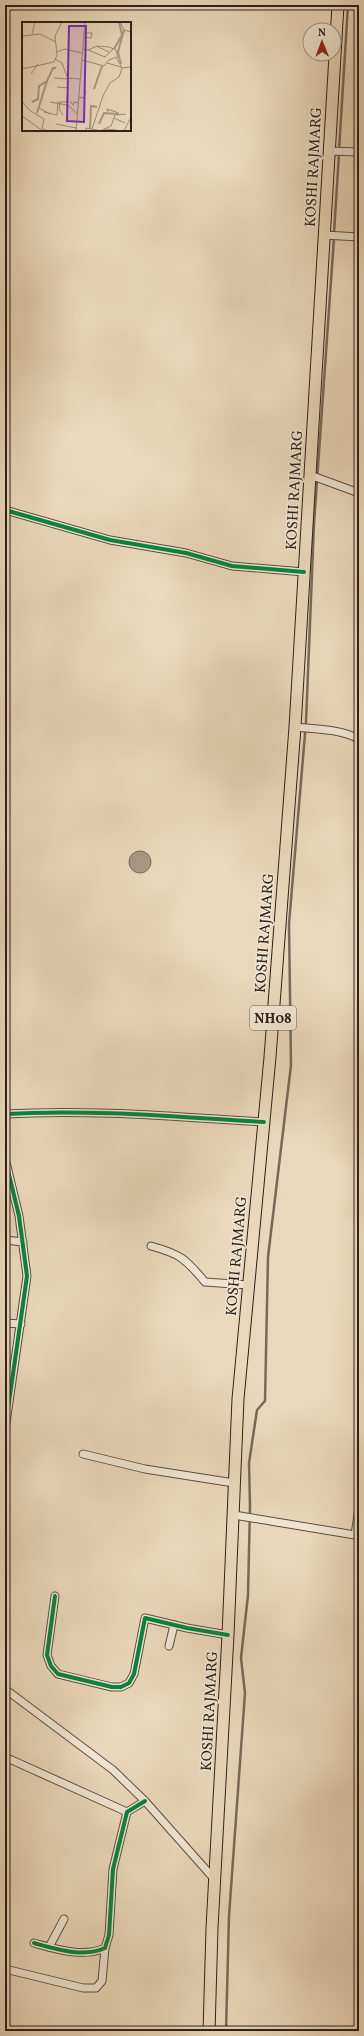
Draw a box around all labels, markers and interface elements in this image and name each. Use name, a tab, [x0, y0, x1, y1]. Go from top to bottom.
inset map	[22, 22, 131, 131]
north arrow	[302, 22, 342, 62]
text: N	[318, 26, 326, 41]
street label: KOSHI RAJMARG	[301, 107, 328, 228]
street label: KOSHI RAJMARG	[282, 430, 309, 551]
street label: KOSHI RAJMARG	[251, 872, 280, 994]
road number: NH08	[250, 1006, 296, 1030]
street label: KOSHI RAJMARG	[222, 1195, 253, 1317]
street label: KOSHI RAJMARG	[197, 1651, 224, 1772]

